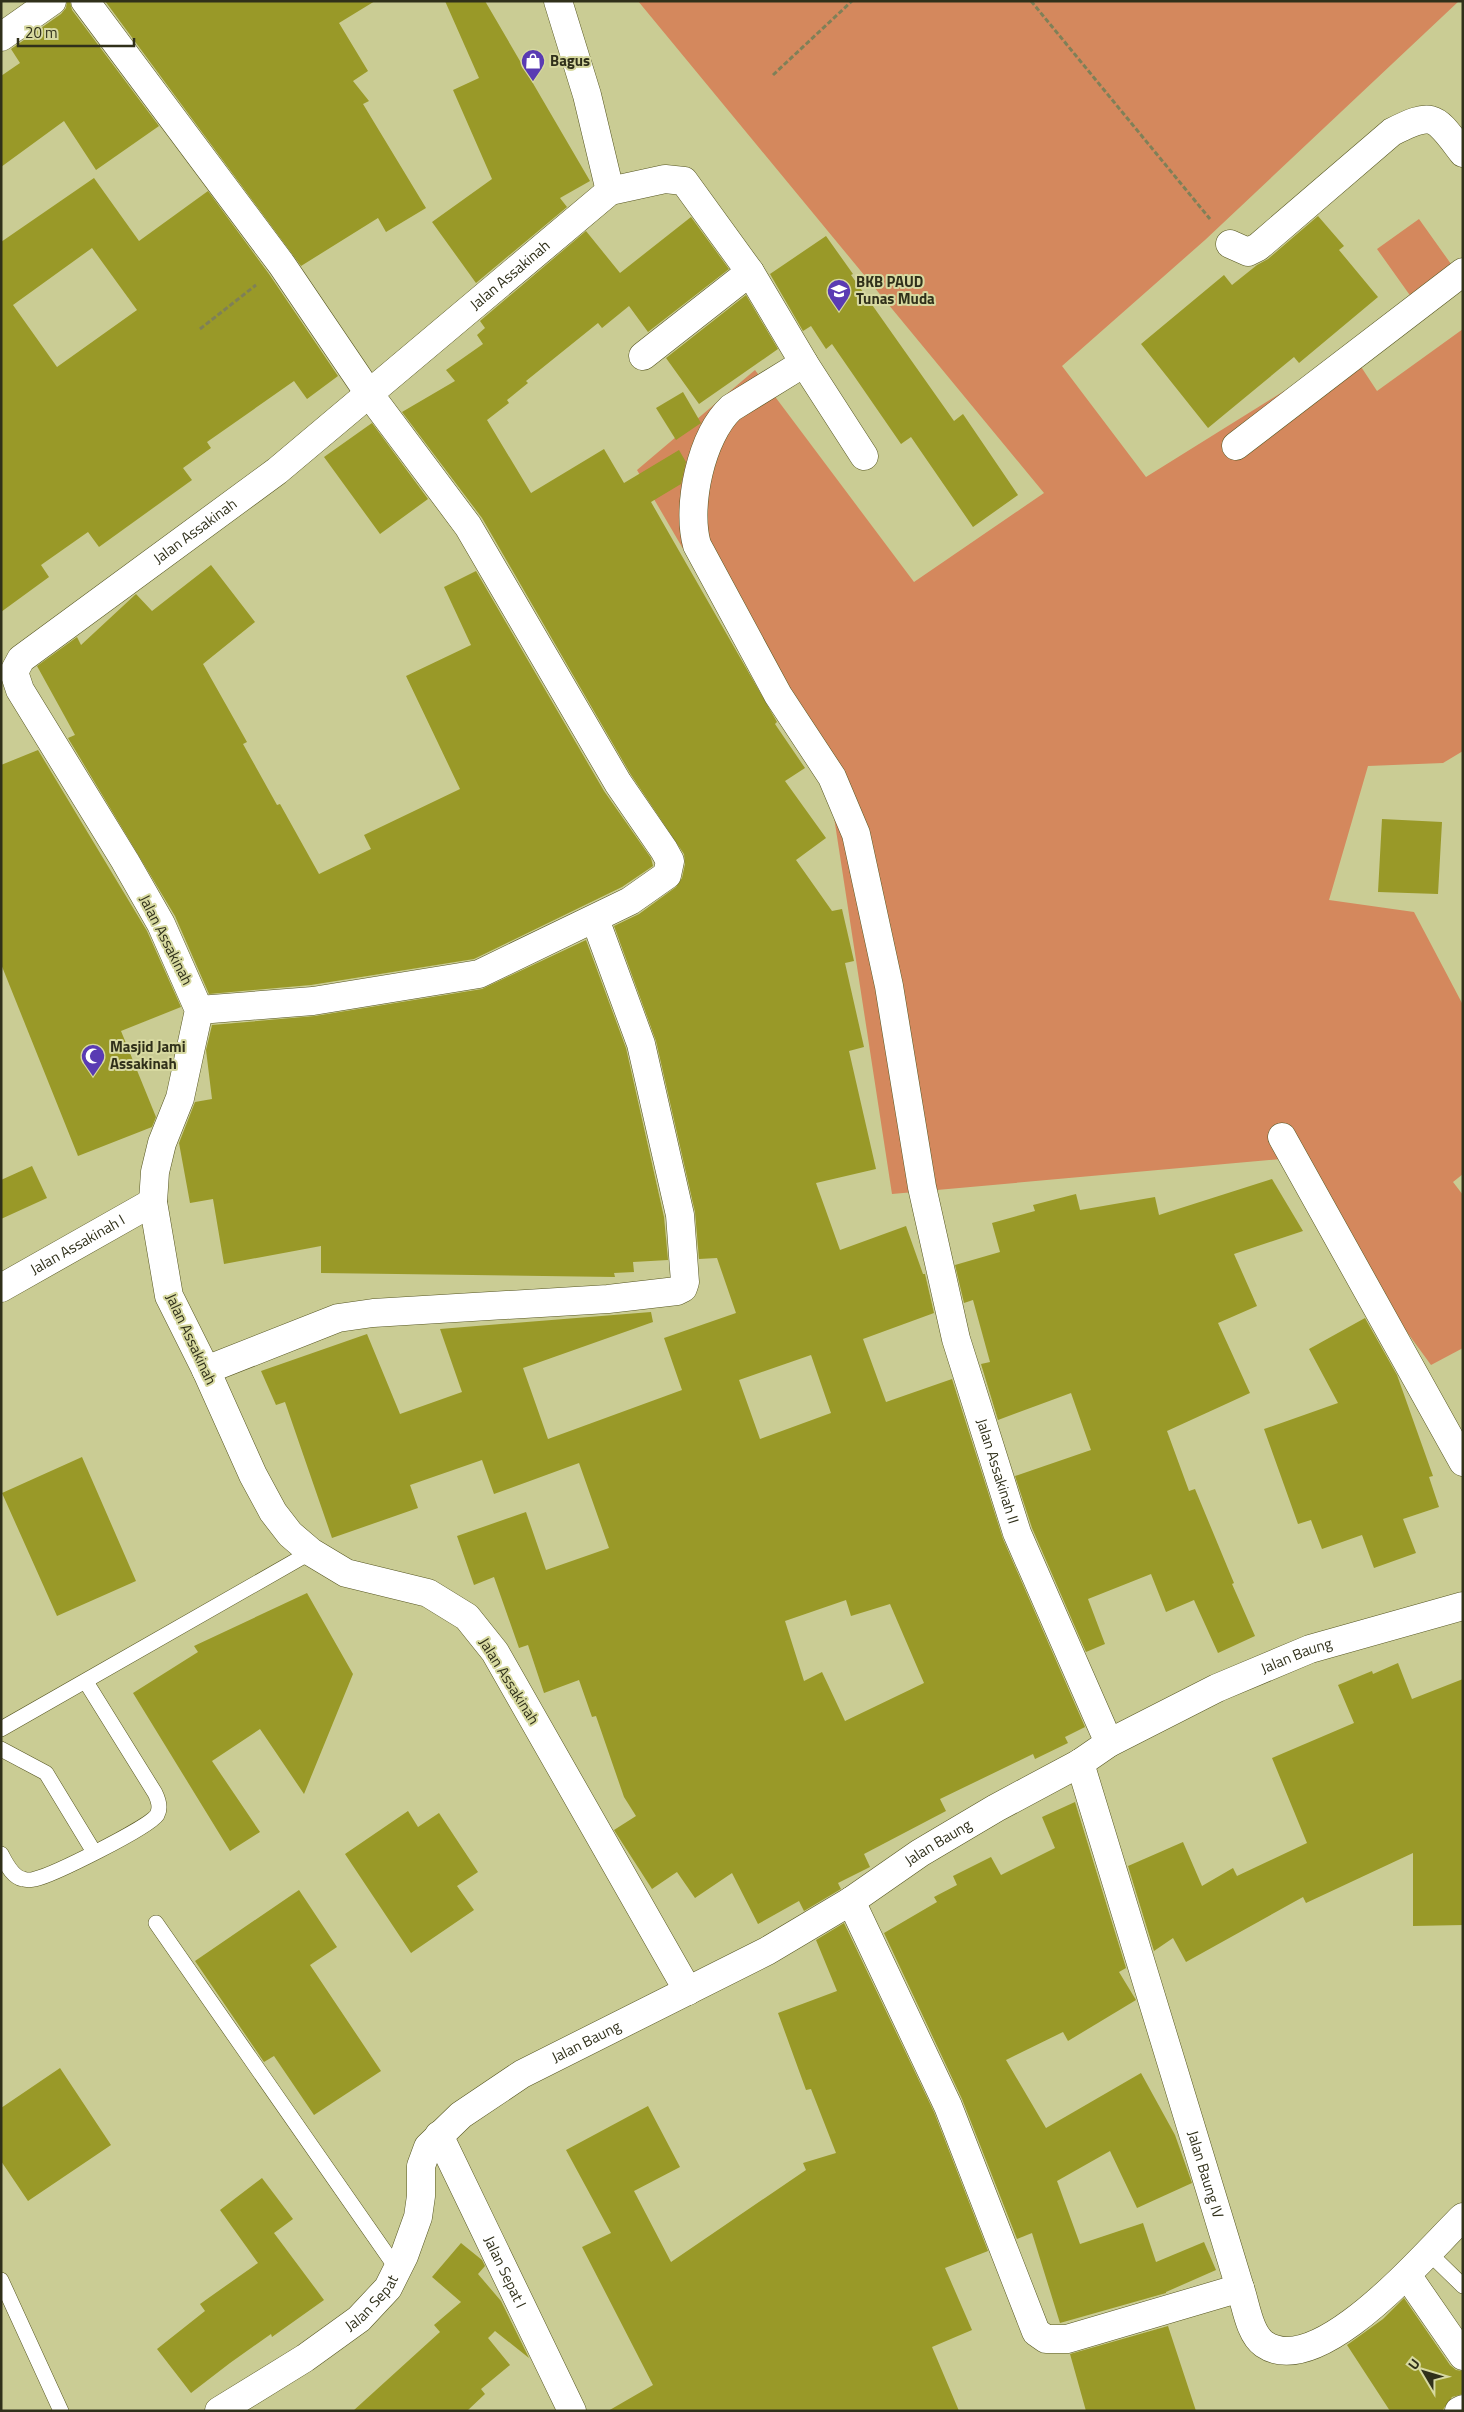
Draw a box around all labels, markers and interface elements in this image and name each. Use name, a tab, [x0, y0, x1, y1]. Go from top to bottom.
scale bar	[18, 15, 134, 47]
text: 20 m	[25, 21, 58, 44]
shop icon: Bagus	[520, 48, 546, 82]
place label: Bagus	[550, 49, 590, 72]
street label: Jalan Assakinah	[464, 234, 555, 315]
place label: BKB PAUD Tunas Muda	[856, 270, 935, 310]
school or university icon: BKB PAUD Tunas Muda	[826, 278, 852, 312]
street label: Jalan Assakinah	[148, 492, 241, 569]
street label: Jalan Assakinah	[134, 891, 199, 989]
place label: Masjid Jami Assakinah	[110, 1035, 186, 1075]
mosque icon: Masjid Jami Assakinah	[80, 1043, 106, 1077]
street label: Jalan Assakinah I	[26, 1208, 129, 1280]
street label: Jalan Assakinah	[160, 1289, 223, 1388]
street label: Jalan Assakinah II	[971, 1415, 1025, 1527]
street label: Jalan Baung	[1257, 1631, 1335, 1679]
street label: Jalan Assakinah	[474, 1633, 545, 1729]
street label: Jalan Baung	[900, 1813, 976, 1871]
street label: Jalan Baung	[547, 2014, 625, 2068]
street label: Jalan Baung IV	[1182, 2128, 1230, 2221]
street label: Jalan Sepat I	[478, 2232, 533, 2312]
street label: Jalan Sepat	[340, 2270, 404, 2337]
north arrow	[1399, 2347, 1449, 2397]
text: U	[1402, 2354, 1424, 2374]

